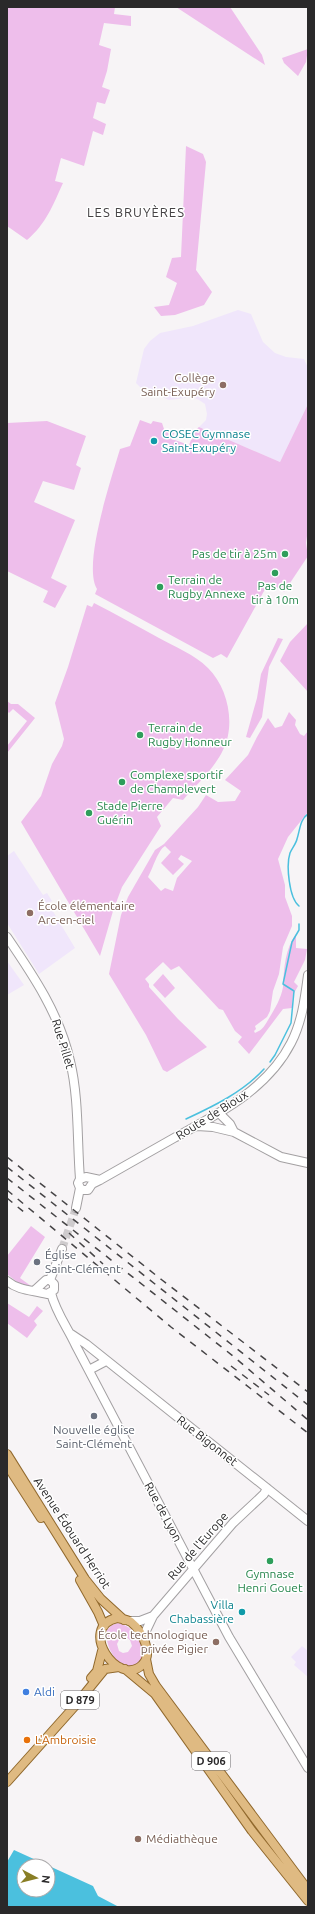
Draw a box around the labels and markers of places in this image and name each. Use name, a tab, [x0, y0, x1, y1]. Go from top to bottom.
place label: Collège Saint-Exupéry	[141, 371, 215, 398]
marker: Collège Saint-Exupéry	[218, 380, 228, 390]
place label: COSEC Gymnase Saint-Exupéry	[162, 427, 250, 454]
marker: COSEC Gymnase Saint-Exupéry	[149, 436, 159, 446]
place label: Pas de tir à 25m	[192, 547, 277, 560]
marker: Pas de tir à 25m	[280, 549, 290, 559]
marker: Pas de tir à 10m	[270, 568, 280, 578]
place label: Terrain de Rugby Annexe	[168, 573, 245, 600]
place label: Pas de tir à 10m	[251, 579, 299, 606]
marker: Terrain de Rugby Annexe	[155, 582, 165, 592]
place label: Terrain de Rugby Honneur	[148, 721, 232, 748]
marker: Terrain de Rugby Honneur	[135, 730, 145, 740]
place label: Complexe sportif de Champlevert	[130, 768, 223, 795]
marker: Complexe sportif de Champlevert	[117, 777, 127, 787]
place label: Stade Pierre Guérin	[97, 799, 163, 826]
marker: Stade Pierre Guérin	[84, 808, 94, 818]
place label: École élémentaire Arc-en-ciel	[38, 899, 135, 926]
marker: École élémentaire Arc-en-ciel	[25, 908, 35, 918]
place label: Église Saint-Clément	[45, 1248, 121, 1275]
marker: Église Saint-Clément	[32, 1257, 42, 1267]
marker: Nouvelle église Saint-Clément	[89, 1411, 99, 1421]
place label: Nouvelle église Saint-Clément	[53, 1423, 135, 1450]
marker: Gymnase Henri Gouet	[265, 1556, 275, 1566]
place label: Gymnase Henri Gouet	[237, 1567, 303, 1594]
place label: Villa Chabassière	[169, 1598, 234, 1625]
marker: Villa Chabassière	[237, 1607, 247, 1617]
place label: École technologique privée Pigier	[98, 1628, 208, 1655]
marker: École technologique privée Pigier	[211, 1637, 221, 1647]
place label: Aldi	[34, 1685, 55, 1698]
marker: Aldi	[21, 1687, 31, 1697]
place label: L'Ambroisie	[35, 1733, 96, 1746]
marker: L'Ambroisie	[22, 1735, 32, 1745]
place label: Médiathèque	[146, 1832, 218, 1845]
marker: Médiathèque	[133, 1834, 143, 1844]

